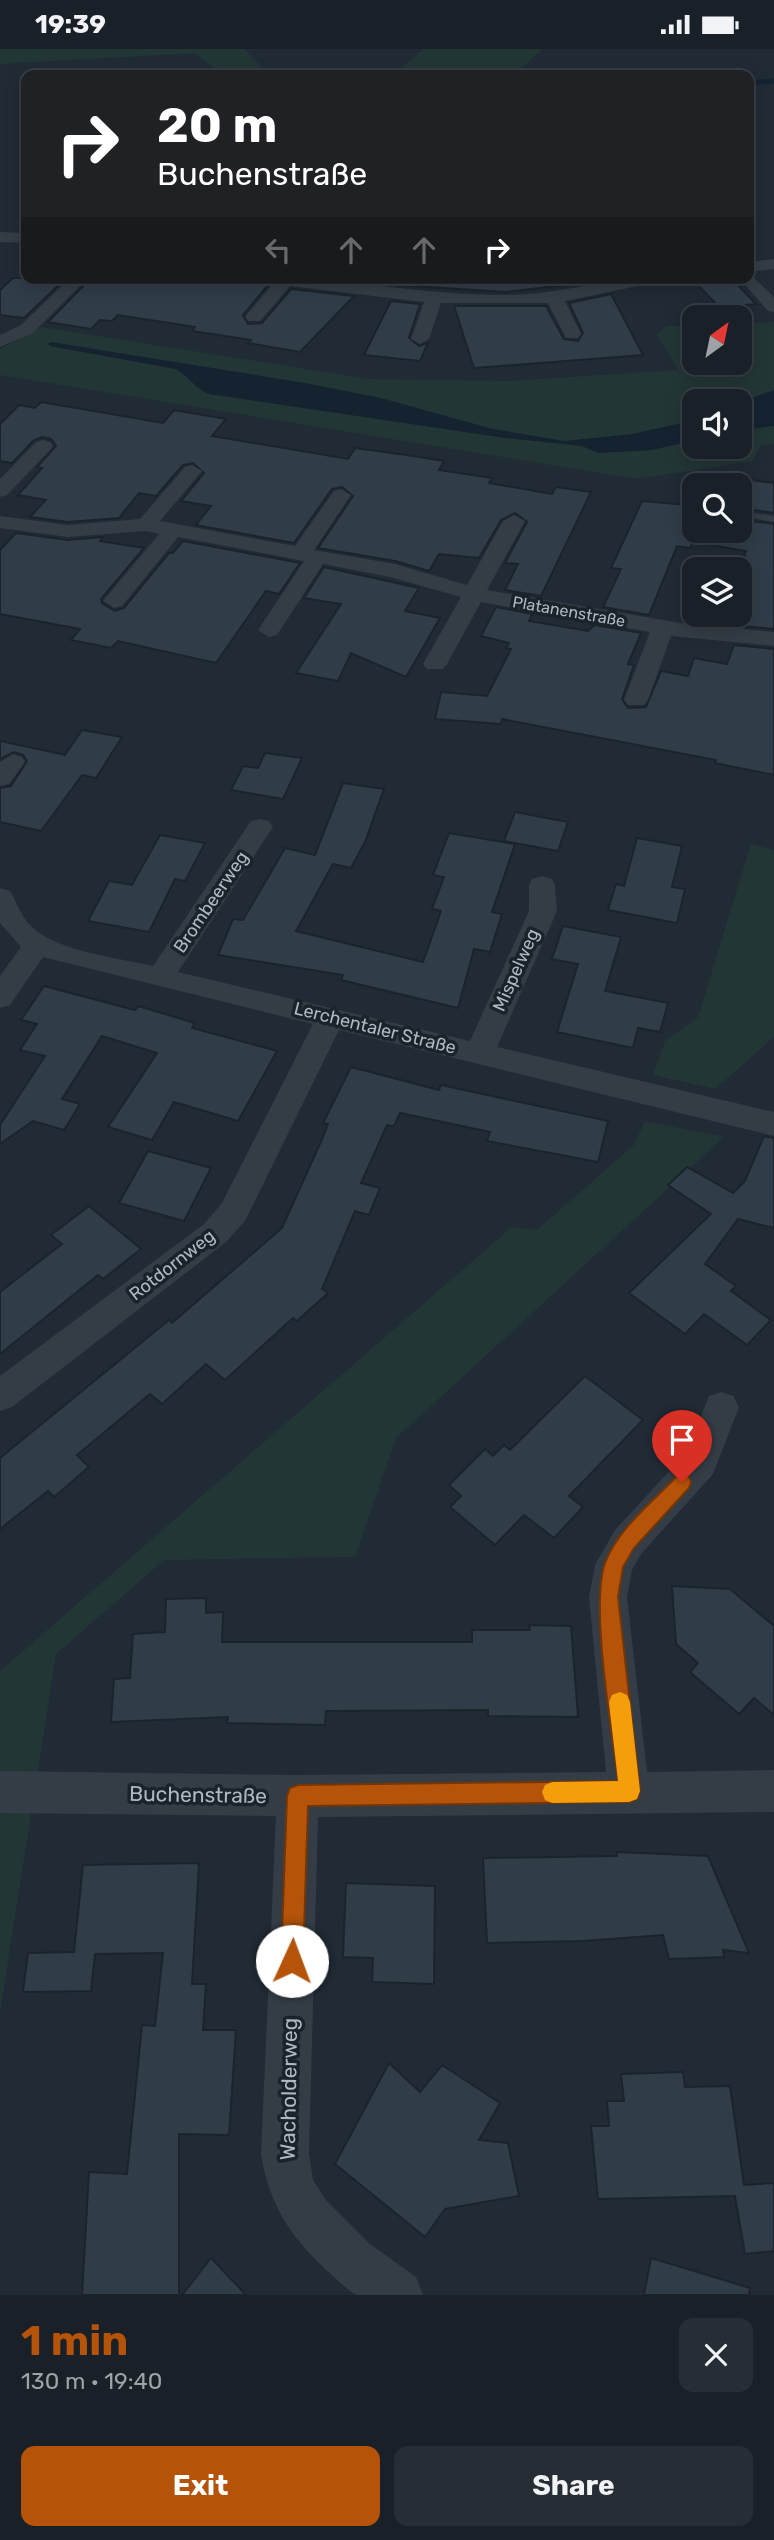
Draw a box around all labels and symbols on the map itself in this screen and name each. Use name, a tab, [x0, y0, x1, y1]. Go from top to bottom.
north arrow	[682, 305, 752, 375]
street label: Platanenstraße	[511, 592, 627, 631]
street label: Brombeerweg	[169, 847, 253, 957]
street label: Mispelweg	[488, 925, 544, 1015]
street label: Lerchentaler Straße	[292, 997, 458, 1059]
street label: Rotdornweg	[125, 1225, 219, 1305]
pin	[652, 1410, 712, 1482]
street label: Buchenstraße	[129, 1781, 267, 1808]
position arrow	[255, 1924, 329, 1998]
street label: Wacholderweg	[275, 2017, 302, 2160]

